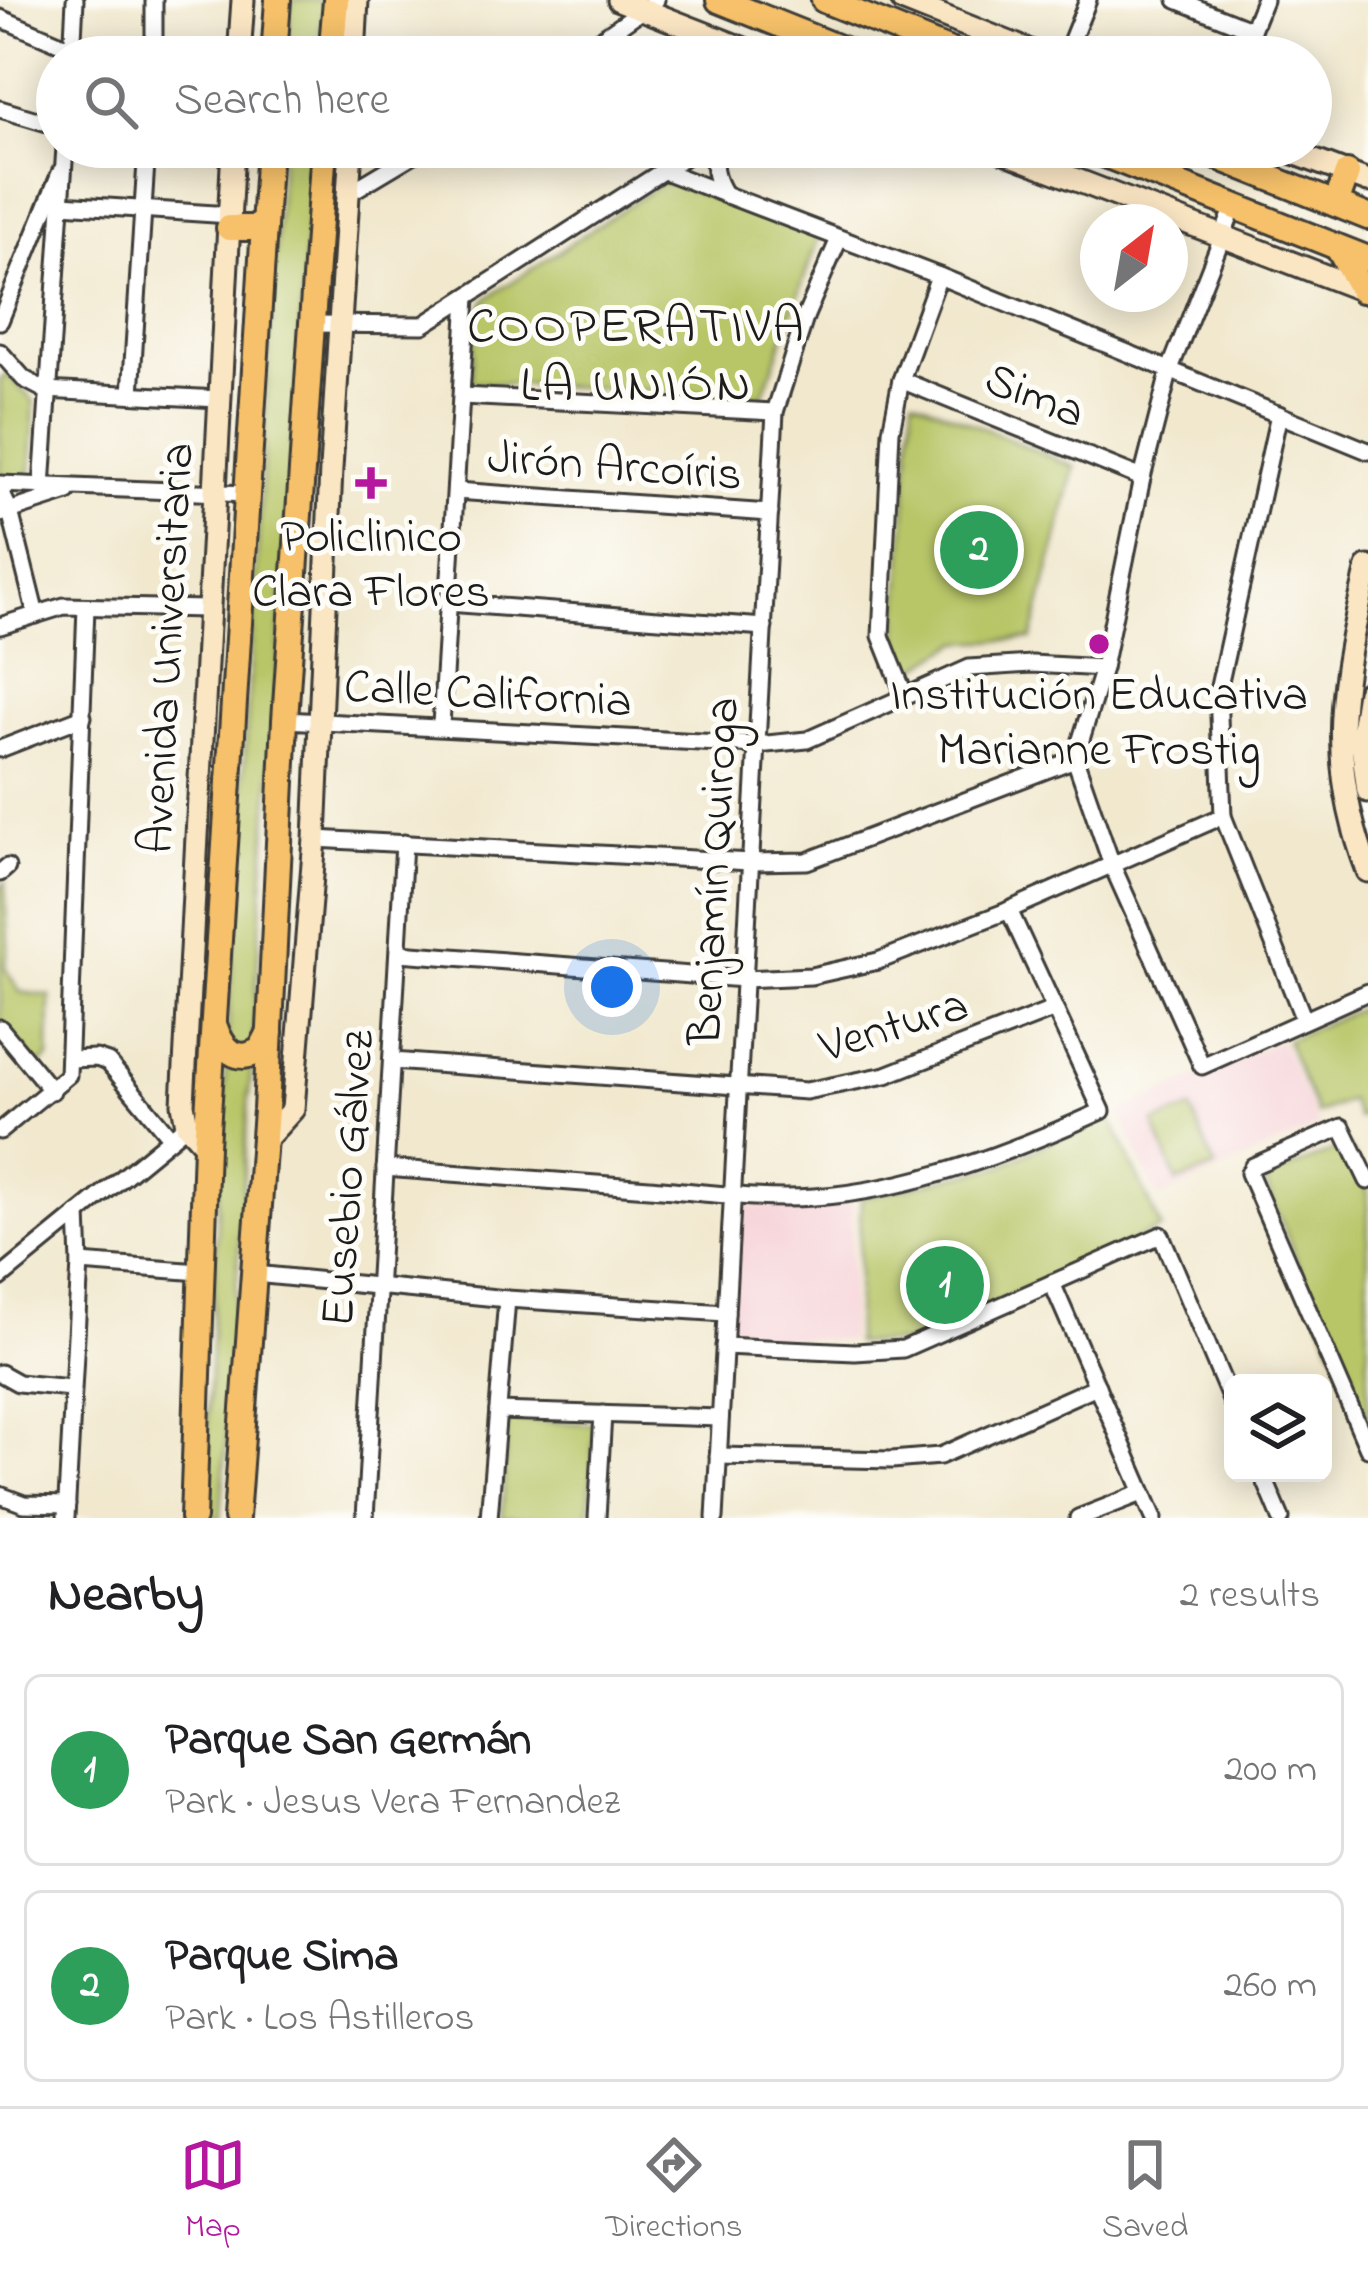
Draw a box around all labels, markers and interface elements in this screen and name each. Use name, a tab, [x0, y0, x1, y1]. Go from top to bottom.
search box	[36, 36, 1332, 168]
icon: search	[78, 69, 144, 135]
text: Search here	[174, 69, 390, 135]
north arrow	[1080, 204, 1188, 312]
district label: COOPERATIVA LA UNIÓN	[467, 291, 807, 425]
street label: Sima	[973, 346, 1095, 449]
street label: Jirón Arcoíris	[485, 424, 744, 512]
street label: Avenida Universitaria	[123, 441, 215, 856]
marker: Policlinico Clara Flores	[355, 467, 387, 499]
place label: Policlinico Clara Flores	[252, 504, 490, 629]
pin: 2	[940, 505, 1018, 595]
marker: Institución Educativa Marianne Frostig	[1086, 631, 1112, 657]
street label: Calle California	[342, 653, 634, 738]
place label: Institución Educativa Marianne Frostig	[890, 662, 1308, 788]
street label: Benjamín Quiroga	[672, 695, 761, 1048]
your location	[582, 957, 642, 1017]
street label: Ventura	[811, 972, 977, 1084]
street label: Eusebio Gálvez	[305, 1027, 395, 1329]
pin: 1	[906, 1240, 984, 1330]
map controls	[1224, 1374, 1332, 1482]
button: layers	[1224, 1374, 1332, 1482]
text: Nearby	[48, 1559, 204, 1634]
text: 2 results	[1180, 1568, 1320, 1625]
text: Parque San Germán	[165, 1709, 531, 1775]
text: 1	[84, 1742, 96, 1799]
text: 200 m	[1224, 1742, 1317, 1799]
text: Park · Jesus Vera Fernandez	[165, 1775, 620, 1832]
text: Parque Sima	[165, 1925, 399, 1991]
text: 2	[80, 1958, 100, 2015]
text: 260 m	[1224, 1958, 1317, 2015]
text: Park · Los Astilleros	[165, 1991, 474, 2048]
tab: Map	[180, 2132, 246, 2252]
tab: Directions	[605, 2132, 743, 2252]
tab: Saved	[1102, 2132, 1188, 2252]

